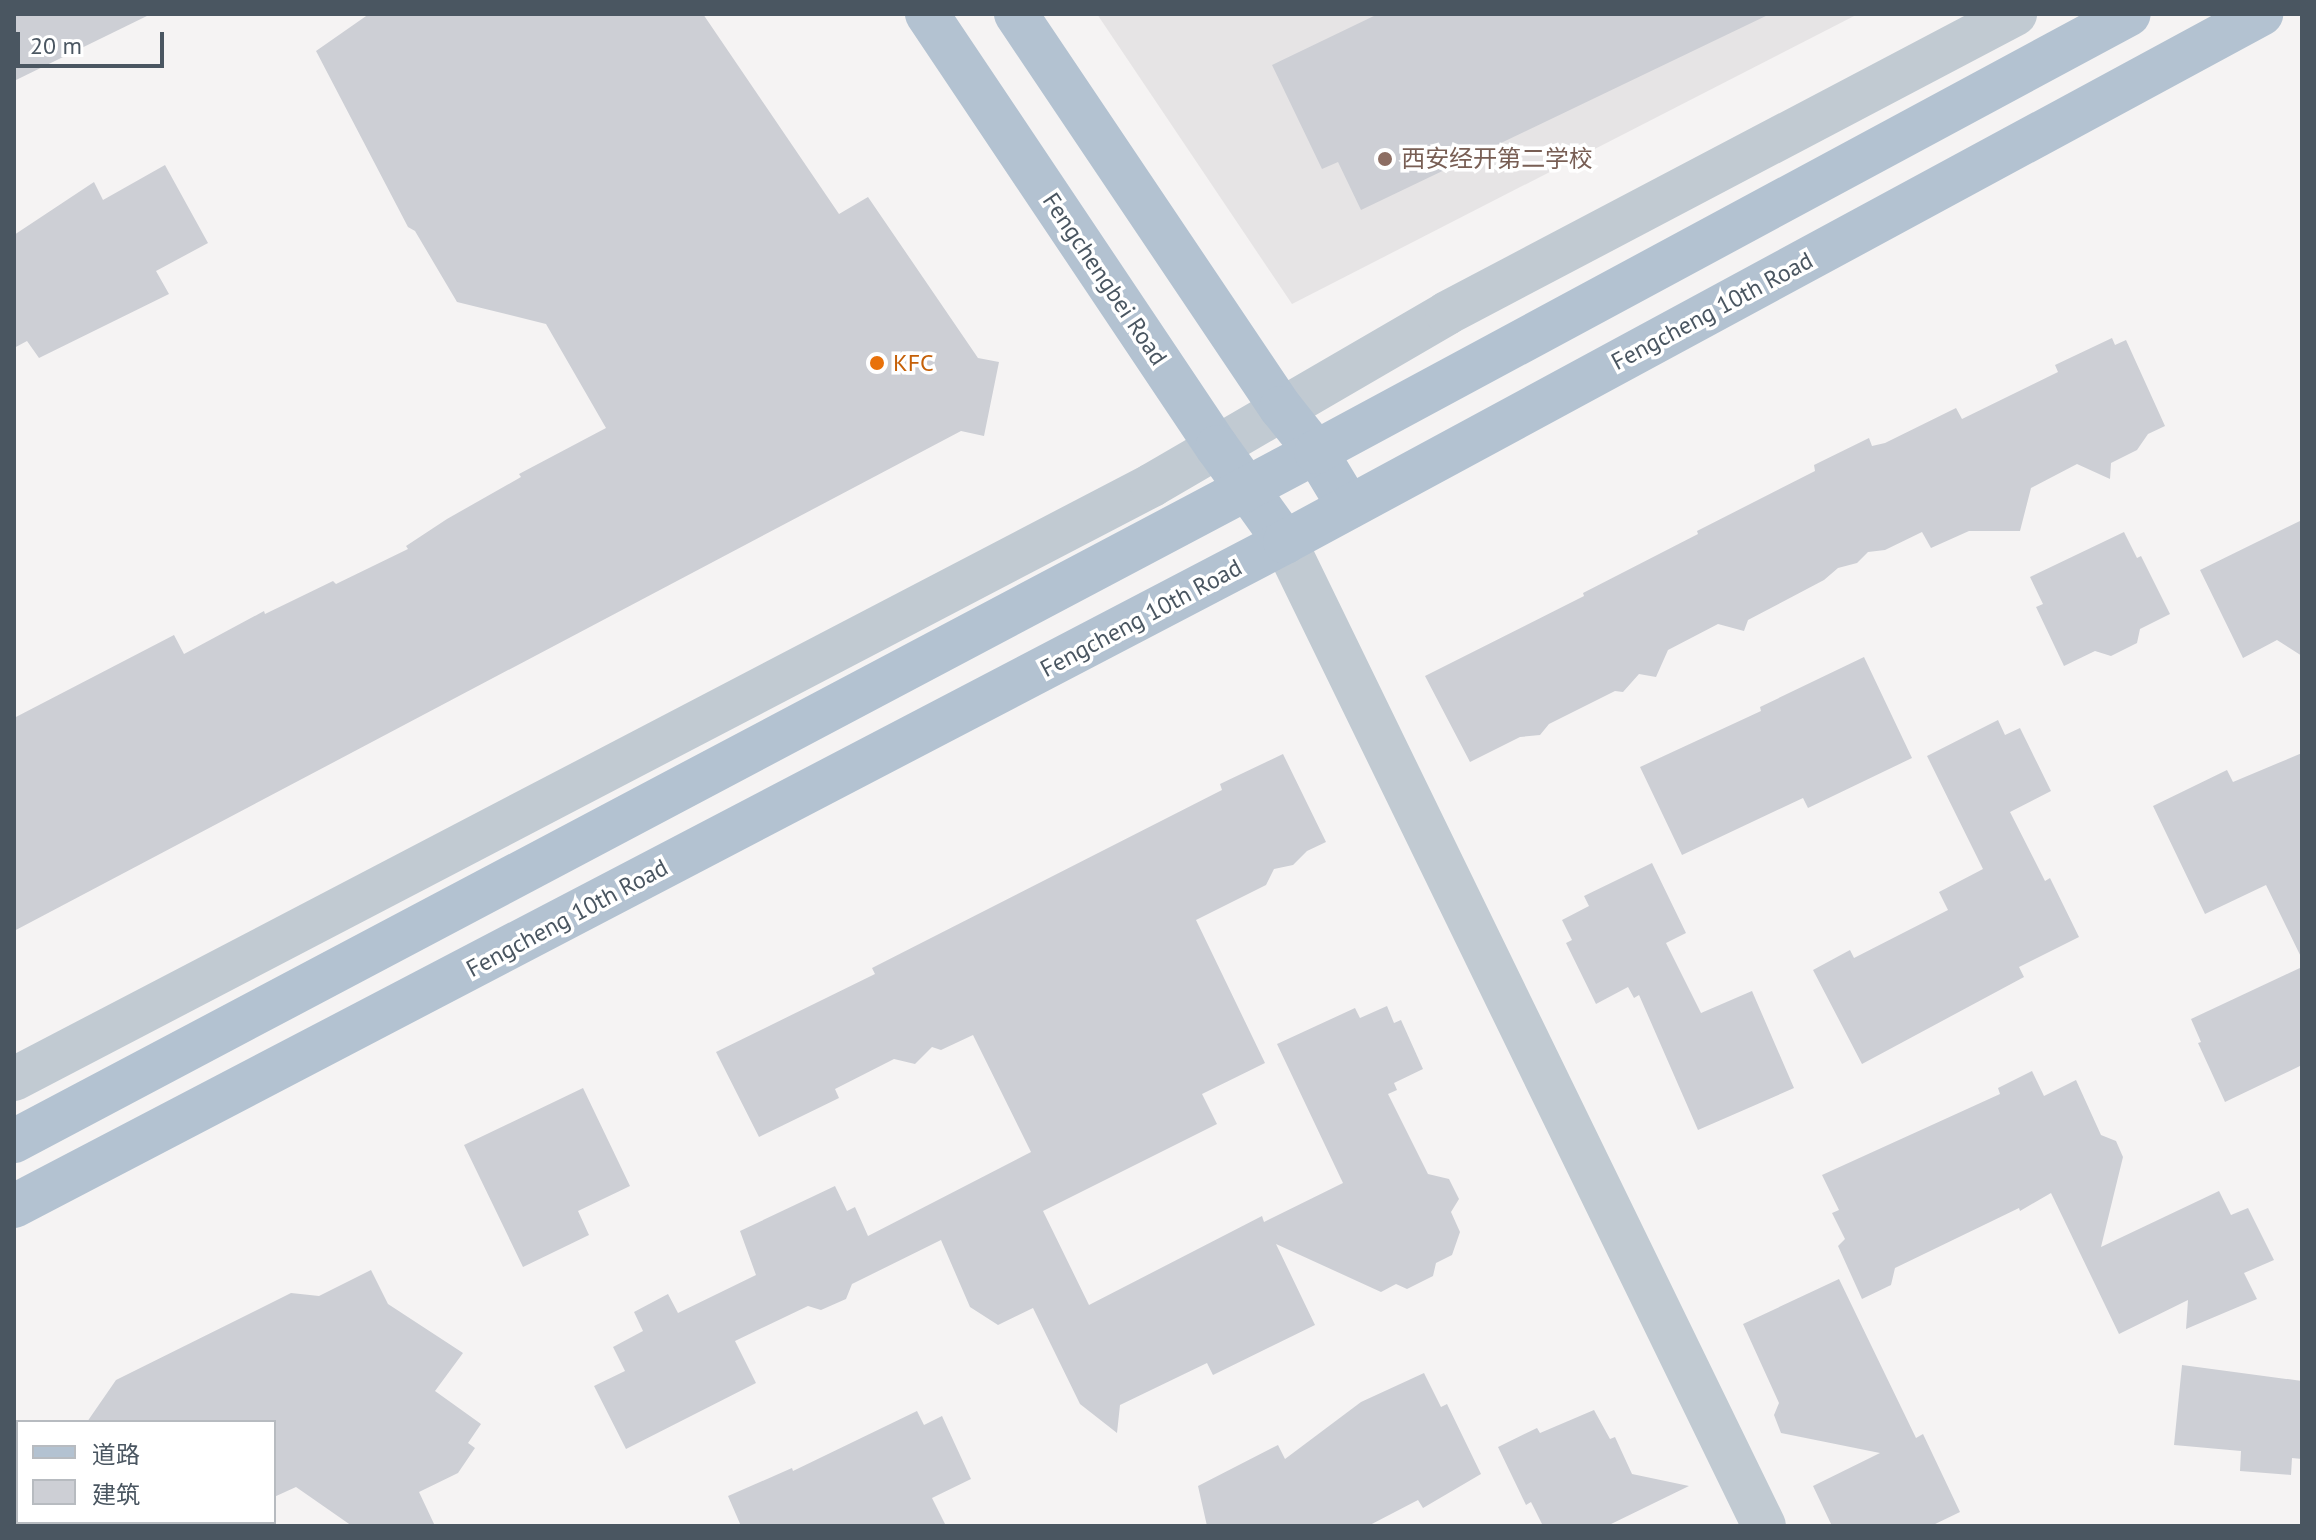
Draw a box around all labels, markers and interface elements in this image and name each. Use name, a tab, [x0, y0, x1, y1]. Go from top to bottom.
scale bar	[20, 16, 168, 66]
text: 20 m	[30, 30, 82, 61]
place label: 西安经开第二学校	[1401, 145, 1593, 173]
marker: 西安经开第二学校	[1376, 150, 1394, 168]
street label: Fengchengbei Road	[1037, 187, 1173, 371]
street label: Fengcheng 10th Road	[1606, 246, 1818, 376]
place label: KFC	[893, 349, 934, 377]
marker: KFC	[868, 354, 886, 372]
street label: Fengcheng 10th Road	[1035, 553, 1247, 683]
street label: Fengcheng 10th Road	[461, 853, 673, 983]
legend	[16, 1420, 276, 1524]
text: 道路	[92, 1439, 140, 1470]
text: 建筑	[92, 1479, 140, 1510]

